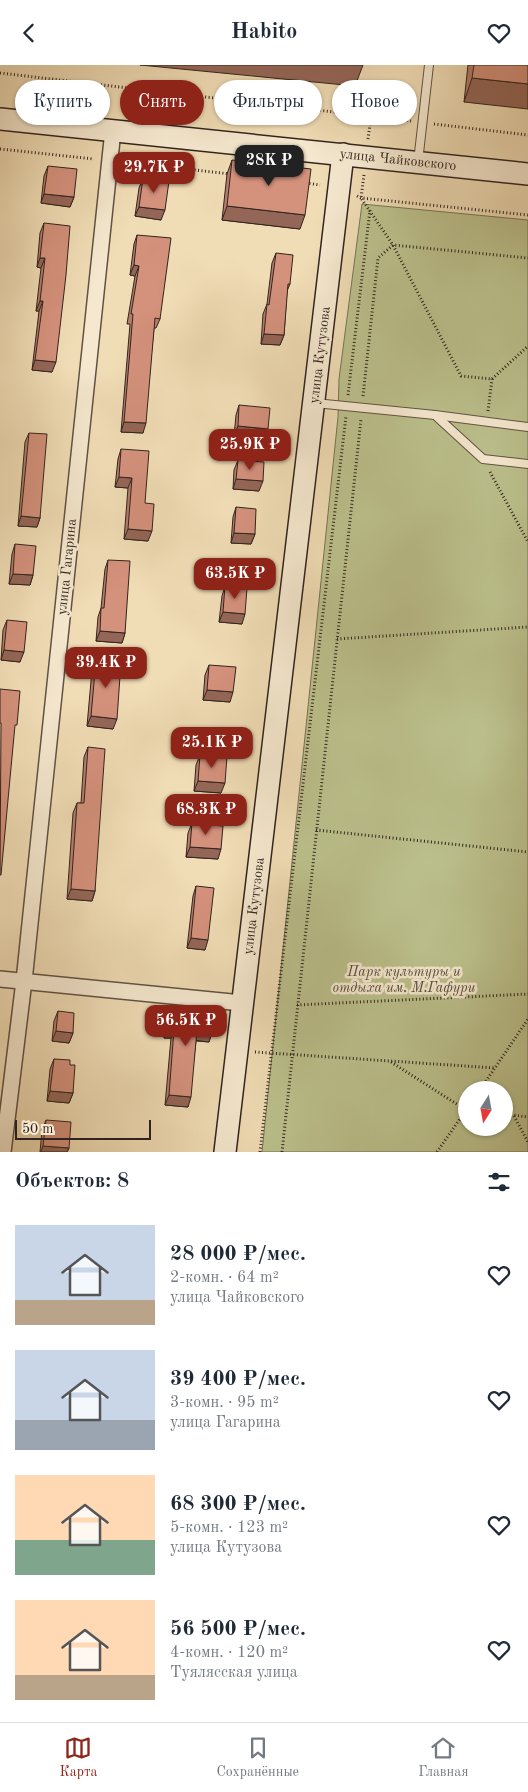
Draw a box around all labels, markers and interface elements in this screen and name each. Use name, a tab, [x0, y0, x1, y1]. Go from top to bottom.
icon: back	[15, 19, 43, 47]
icon: heart	[485, 19, 513, 47]
text: Habito	[231, 21, 297, 43]
chip: Купить	[15, 80, 110, 125]
chip: Снять	[120, 80, 204, 125]
chip: Фильтры	[214, 80, 322, 125]
chip: Новое	[332, 80, 417, 125]
pin: 28K ₽	[234, 145, 304, 187]
street label: улица Чайковского	[339, 147, 457, 173]
pin: 29.7K ₽	[108, 151, 200, 194]
text: 28K ₽	[246, 153, 292, 169]
text: 29.7K ₽	[124, 160, 184, 176]
street label: улица Кутузова	[307, 305, 333, 405]
pin: 25.9K ₽	[204, 429, 296, 471]
text: 25.9K ₽	[220, 437, 280, 453]
street label: улица Гагарина	[55, 518, 79, 616]
pin: 63.5K ₽	[189, 557, 281, 600]
text: 63.5K ₽	[205, 566, 265, 582]
pin: 39.4K ₽	[60, 647, 152, 689]
text: 39.4K ₽	[76, 655, 136, 671]
pin: 25.1K ₽	[166, 727, 258, 769]
text: 25.1K ₽	[182, 735, 242, 751]
pin: 68.3K ₽	[160, 793, 252, 836]
text: 68.3K ₽	[176, 802, 236, 818]
street label: улица Кутузова	[241, 856, 267, 956]
park label: Парк культуры и отдыха им. М.Гафури	[332, 965, 476, 996]
pin: 56.5K ₽	[140, 1005, 232, 1047]
text: 56.5K ₽	[156, 1013, 216, 1029]
north arrow	[458, 1081, 512, 1136]
map controls	[458, 1081, 513, 1136]
scale bar	[15, 1117, 151, 1140]
text: 50 m	[22, 1122, 53, 1136]
icon: filters	[485, 1168, 513, 1196]
text: Объектов: 8	[15, 1171, 129, 1192]
text: 28 000 ₽/мес.	[170, 1244, 306, 1265]
icon: home	[55, 1245, 115, 1305]
icon: heart	[485, 1261, 513, 1289]
text: 2-комн. · 64 m²	[170, 1270, 279, 1286]
text: улица Чайковского	[170, 1290, 304, 1306]
text: 39 400 ₽/мес.	[170, 1369, 306, 1390]
icon: home	[55, 1370, 115, 1430]
icon: heart	[485, 1386, 513, 1414]
text: 3-комн. · 95 m²	[170, 1395, 279, 1411]
text: улица Гагарина	[170, 1415, 281, 1431]
text: 68 300 ₽/мес.	[170, 1494, 306, 1515]
icon: home	[55, 1495, 115, 1555]
icon: heart	[485, 1511, 513, 1539]
text: 5-комн. · 123 m²	[170, 1520, 288, 1536]
text: улица Кутузова	[170, 1540, 282, 1556]
text: 56 500 ₽/мес.	[170, 1619, 306, 1640]
icon: home	[55, 1620, 115, 1680]
icon: heart	[485, 1636, 513, 1664]
text: 4-комн. · 120 m²	[170, 1645, 288, 1661]
text: Туялясская улица	[170, 1665, 298, 1681]
tab: Карта	[60, 1734, 97, 1781]
tab: Сохранённые	[216, 1734, 299, 1781]
tab: Главная	[418, 1734, 468, 1781]

